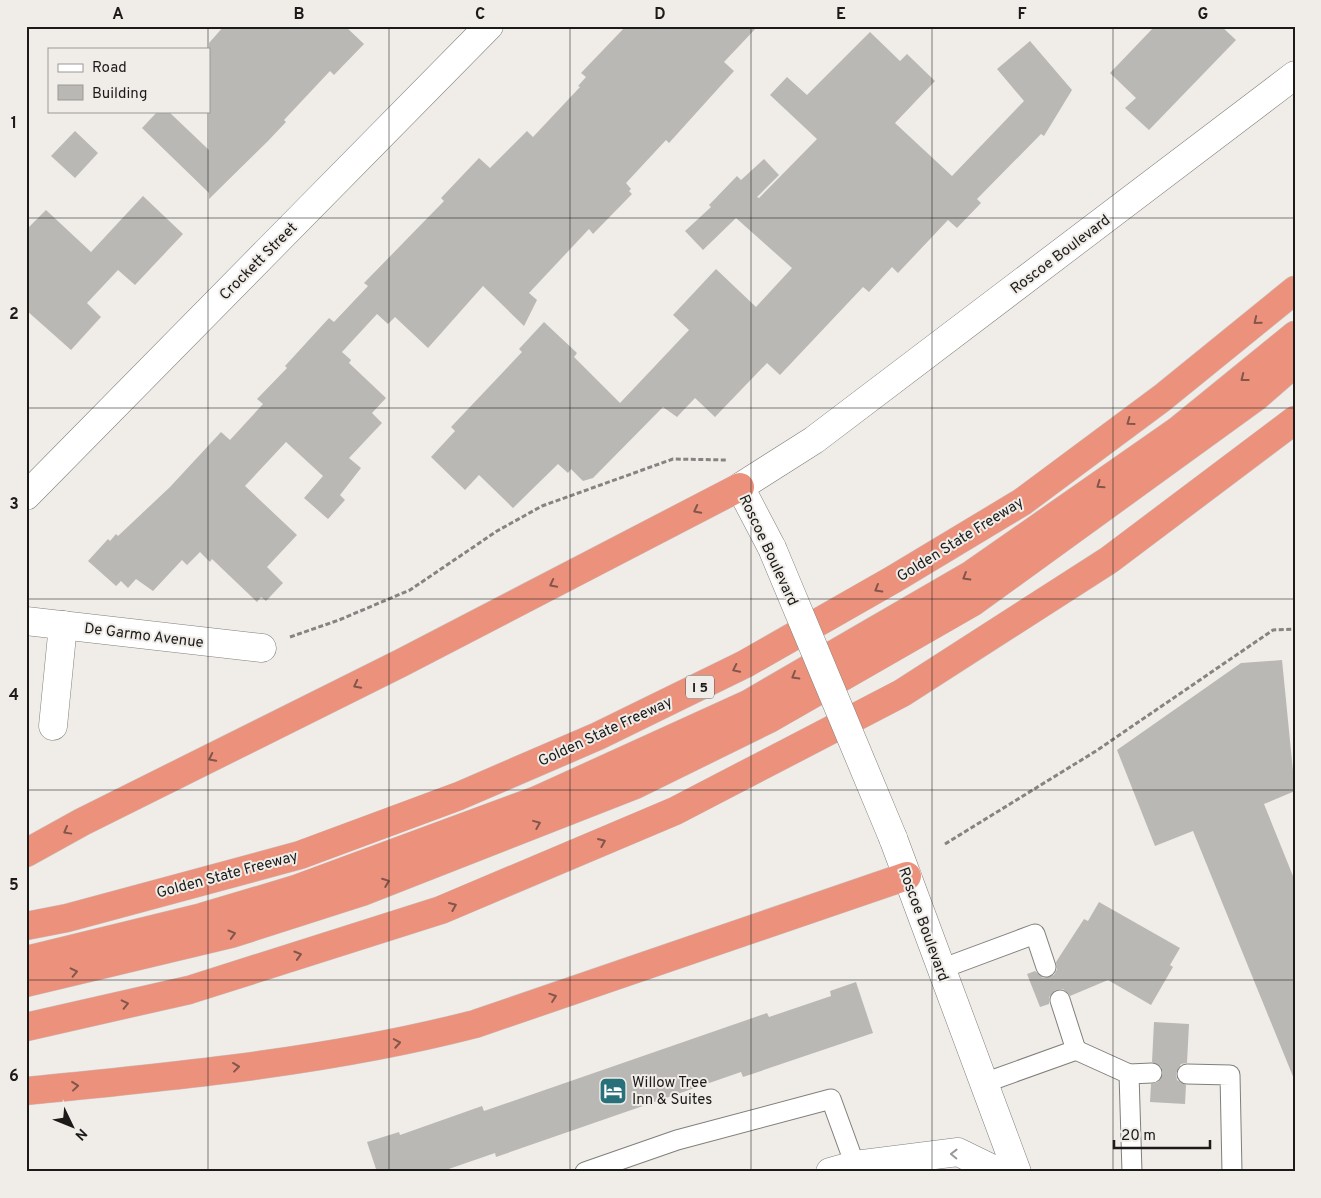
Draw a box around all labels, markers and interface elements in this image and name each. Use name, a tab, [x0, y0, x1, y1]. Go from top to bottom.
text: A	[112, 5, 124, 25]
text: B	[293, 5, 305, 25]
text: C	[475, 5, 485, 25]
text: D	[654, 5, 666, 25]
text: E	[836, 5, 846, 25]
text: F	[1017, 5, 1027, 25]
text: G	[1198, 5, 1208, 25]
legend	[48, 48, 210, 112]
text: Road	[92, 59, 127, 78]
text: Building	[92, 85, 147, 104]
text: 1	[11, 114, 17, 134]
street label: Roscoe Boulevard	[1007, 211, 1115, 299]
street label: Crockett Street	[216, 219, 302, 305]
text: 2	[9, 305, 19, 325]
one-way arrow	[1254, 316, 1263, 324]
one-way arrow	[1241, 372, 1250, 380]
one-way arrow	[1126, 416, 1136, 425]
one-way arrow	[1096, 479, 1105, 488]
street label: Roscoe Boulevard	[734, 492, 802, 609]
street label: Golden State Freeway	[894, 494, 1028, 587]
text: 3	[9, 495, 19, 515]
one-way arrow	[693, 504, 702, 514]
one-way arrow	[963, 571, 972, 581]
one-way arrow	[549, 578, 558, 588]
one-way arrow	[874, 583, 883, 593]
street label: De Garmo Avenue	[83, 620, 205, 653]
one-way arrow	[732, 663, 741, 673]
one-way arrow	[792, 670, 801, 680]
road number: I 5	[686, 676, 714, 699]
one-way arrow	[353, 679, 362, 689]
text: 4	[9, 686, 19, 706]
street label: Golden State Freeway	[536, 693, 676, 772]
one-way arrow	[208, 751, 217, 761]
one-way arrow	[532, 819, 541, 830]
one-way arrow	[63, 825, 72, 835]
one-way arrow	[597, 838, 606, 849]
street label: Golden State Freeway	[155, 847, 300, 903]
street label: Roscoe Boulevard	[893, 865, 952, 984]
text: 5	[9, 876, 19, 896]
one-way arrow	[381, 878, 390, 888]
one-way arrow	[448, 901, 457, 912]
one-way arrow	[227, 929, 235, 939]
one-way arrow	[293, 951, 302, 961]
one-way arrow	[69, 967, 78, 978]
one-way arrow	[548, 993, 556, 1003]
one-way arrow	[121, 999, 129, 1010]
one-way arrow	[392, 1038, 401, 1048]
one-way arrow	[232, 1062, 240, 1073]
text: 6	[9, 1067, 19, 1087]
place label: Willow Tree Inn & Suites	[632, 1074, 712, 1110]
hotel icon: Willow Tree Inn & Suites	[598, 1076, 628, 1106]
one-way arrow	[71, 1081, 79, 1092]
north arrow	[48, 1100, 98, 1150]
scale bar	[1114, 1118, 1210, 1150]
text: N	[71, 1124, 90, 1143]
text: 20 m	[1121, 1127, 1156, 1146]
one-way arrow	[950, 1149, 958, 1159]

